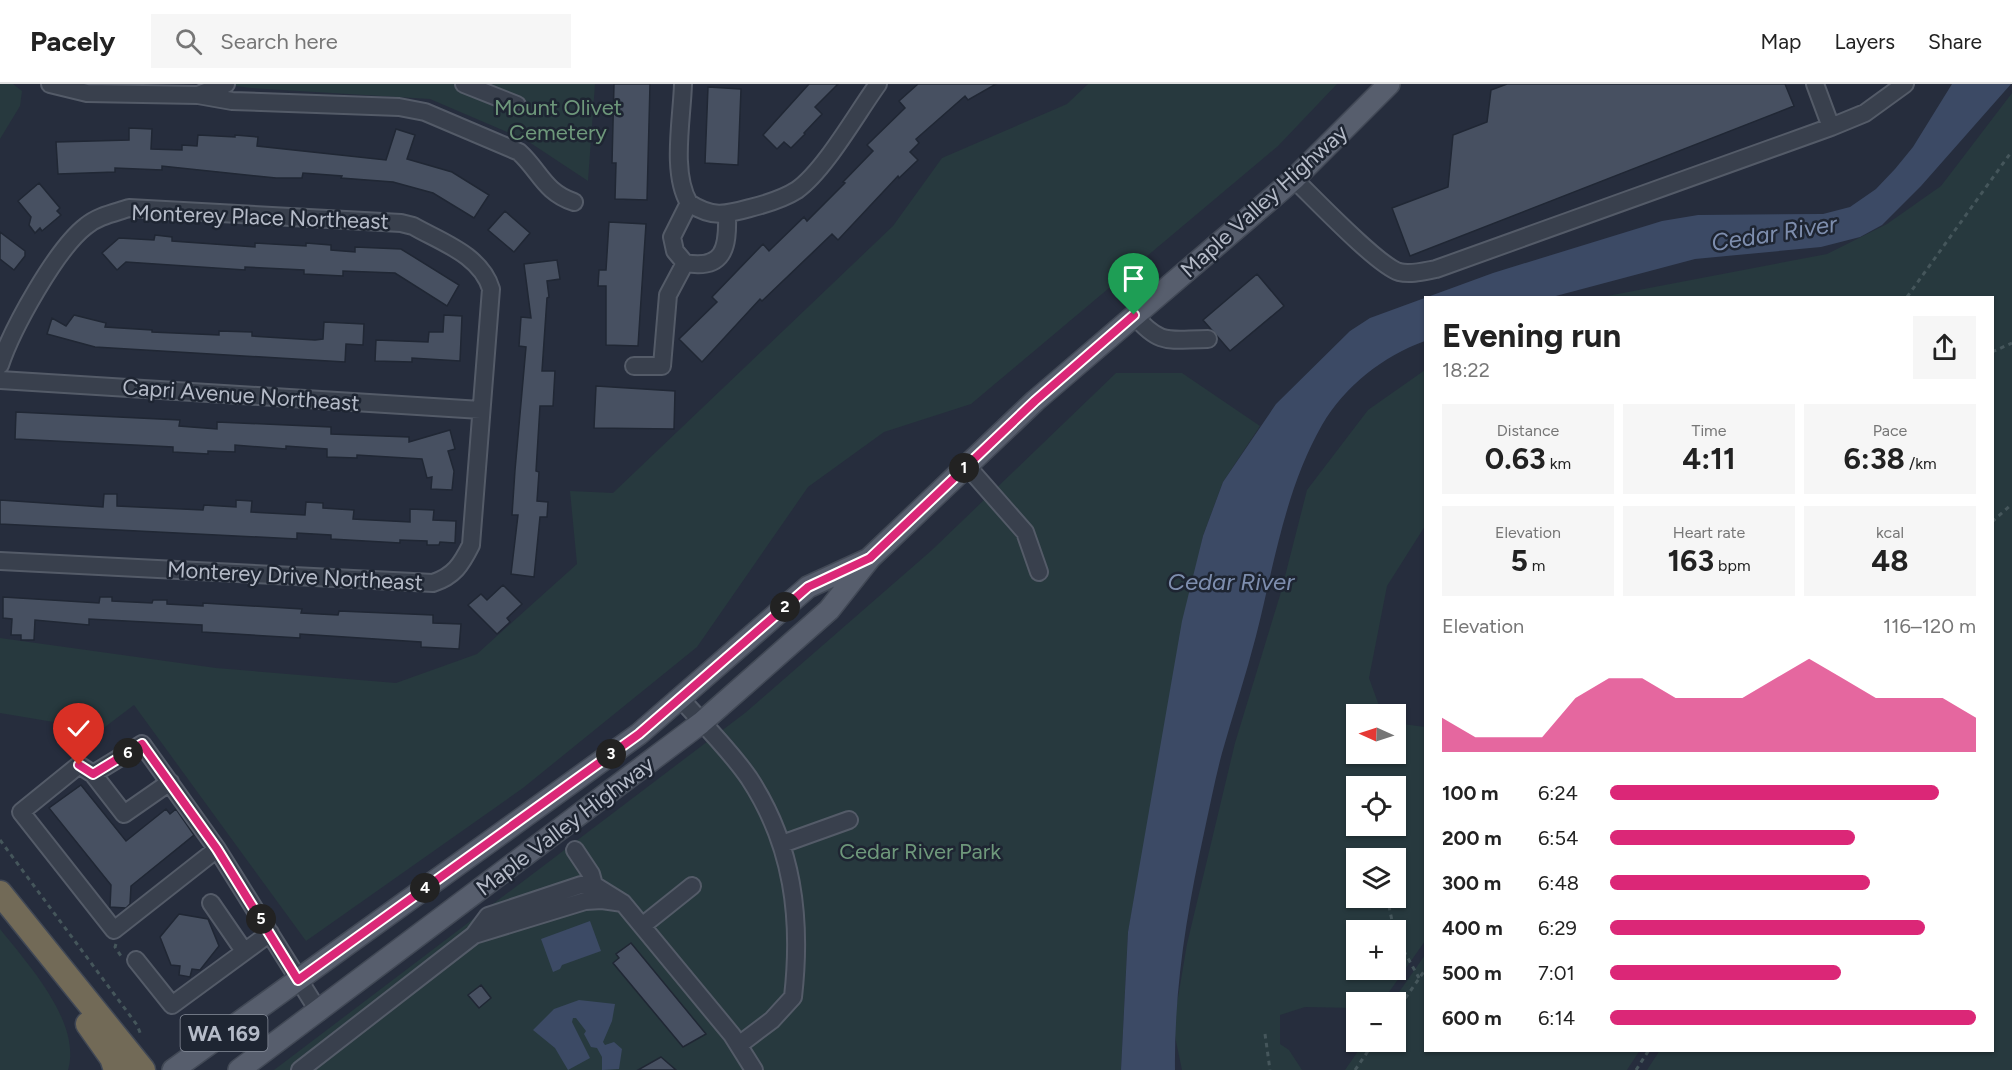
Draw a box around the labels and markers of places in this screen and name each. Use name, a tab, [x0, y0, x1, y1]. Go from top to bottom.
pin	[1108, 253, 1159, 315]
pin: 1	[949, 453, 979, 483]
pin: 2	[770, 592, 800, 622]
pin	[53, 703, 104, 765]
pin: 6	[113, 738, 143, 768]
pin: 3	[596, 739, 626, 769]
pin: 4	[410, 873, 440, 903]
pin: 5	[246, 904, 276, 934]

